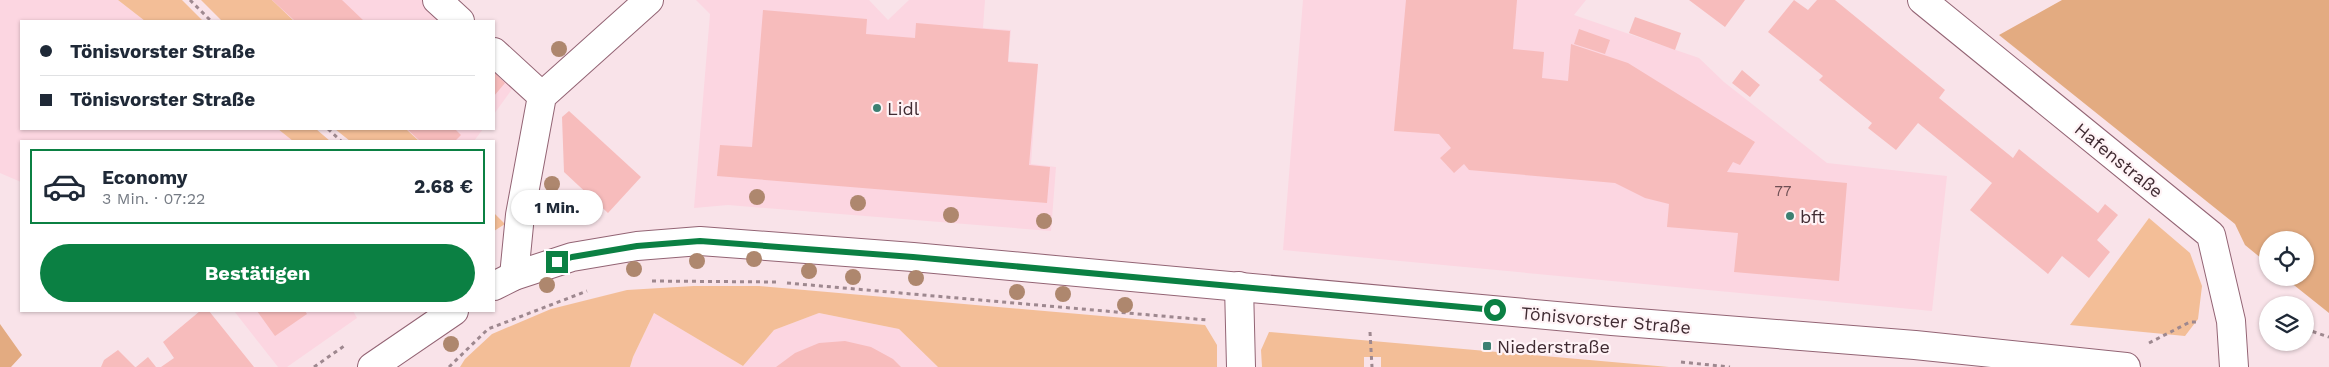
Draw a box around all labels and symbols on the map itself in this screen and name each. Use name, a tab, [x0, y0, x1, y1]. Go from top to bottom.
place label: Lidl	[887, 98, 920, 119]
marker: Lidl	[871, 102, 883, 114]
street label: Hafenstraße	[2071, 118, 2167, 202]
house number: 77	[1775, 182, 1791, 200]
callout: 1 Min.	[511, 190, 603, 224]
place label: bft	[1800, 206, 1825, 227]
marker: bft	[1784, 210, 1796, 222]
route end	[546, 251, 568, 273]
route start	[1484, 299, 1506, 321]
street label: Tönisvorster Straße	[1520, 302, 1692, 338]
place label: Niederstraße	[1497, 336, 1610, 357]
marker: Niederstraße	[1481, 340, 1493, 352]

